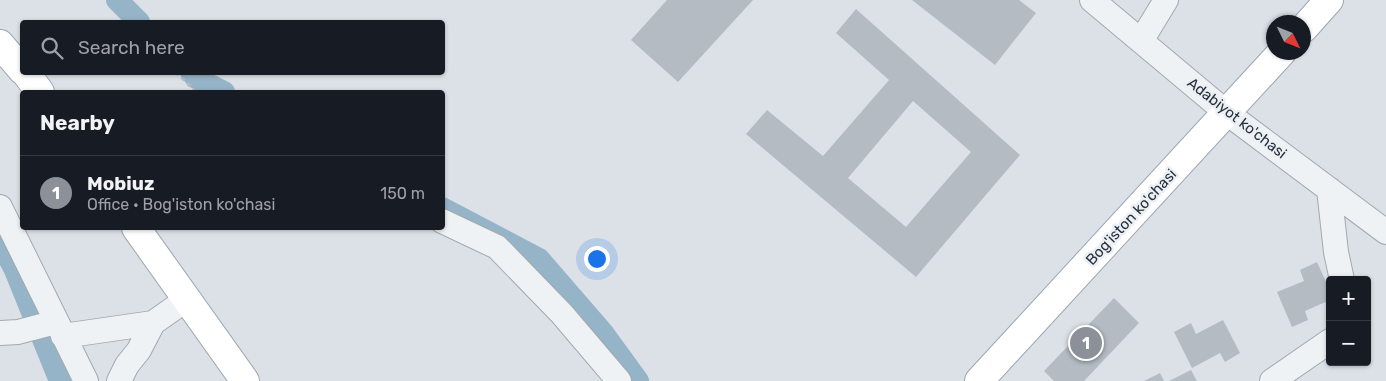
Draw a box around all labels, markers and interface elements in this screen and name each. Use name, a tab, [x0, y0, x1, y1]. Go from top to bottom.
north arrow	[1266, 15, 1311, 60]
search box	[20, 20, 445, 75]
icon: search	[38, 34, 66, 62]
text: Search here	[78, 36, 185, 59]
street label: Adabiyot ko'chasi	[1184, 74, 1290, 162]
text: Nearby	[40, 110, 115, 135]
street label: Bog'iston ko'chasi	[1082, 165, 1180, 269]
text: Mobiuz	[87, 172, 154, 195]
text: 1	[52, 184, 60, 203]
text: 150 m	[380, 184, 425, 203]
text: Office · Bog'iston ko'chasi	[87, 195, 275, 214]
your location	[584, 246, 610, 272]
map controls	[1326, 276, 1371, 366]
button: +	[1326, 276, 1371, 321]
button: −	[1326, 321, 1371, 366]
pin: 1	[1070, 324, 1102, 362]

